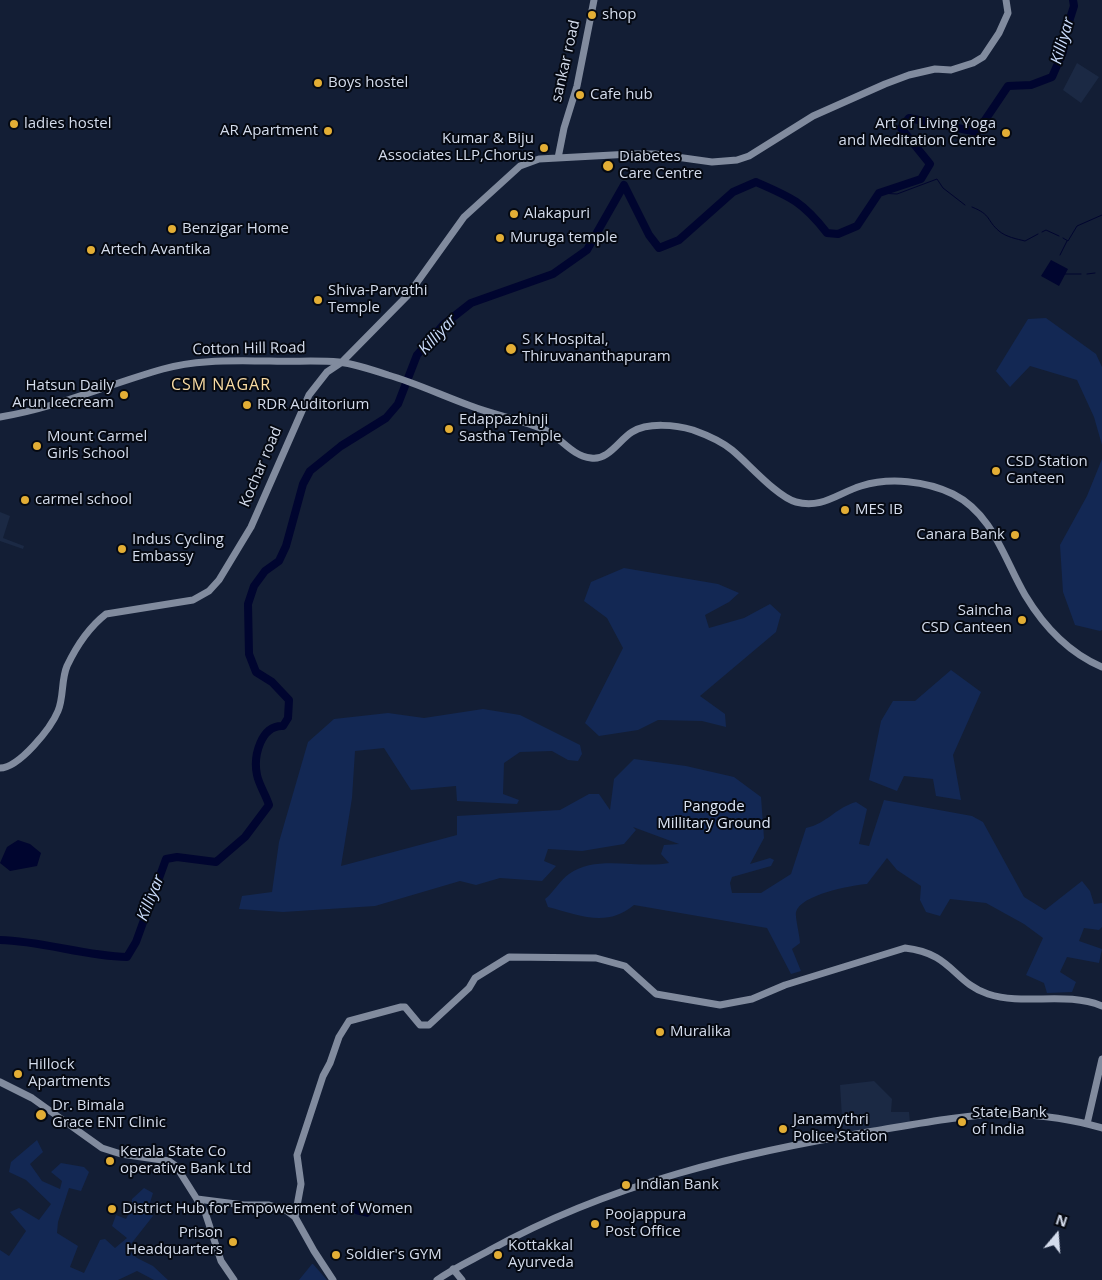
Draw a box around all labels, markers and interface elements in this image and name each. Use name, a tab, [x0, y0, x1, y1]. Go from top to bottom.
place label: shop	[602, 6, 637, 24]
marker: shop	[586, 9, 598, 21]
water label: Killiyar	[1047, 15, 1079, 67]
street label: sankar road	[548, 18, 584, 104]
place label: Boys hostel	[328, 74, 408, 92]
marker: Boys hostel	[312, 77, 324, 89]
place label: Cafe hub	[590, 86, 653, 104]
marker: Cafe hub	[574, 89, 586, 101]
place label: ladies hostel	[24, 115, 111, 133]
place label: Art of Living Yoga and Meditation Centre	[839, 115, 996, 150]
marker: ladies hostel	[8, 118, 20, 130]
place label: AR Apartment	[220, 122, 318, 140]
marker: AR Apartment	[322, 125, 334, 137]
marker: Art of Living Yoga and Meditation Centre	[1000, 127, 1012, 139]
place label: Kumar & Biju Associates LLP,Chorus	[378, 130, 534, 165]
marker: Kumar & Biju Associates LLP,Chorus	[538, 142, 550, 154]
place label: Diabetes Care Centre	[619, 148, 702, 183]
marker: Diabetes Care Centre	[601, 159, 615, 173]
place label: Alakapuri	[524, 205, 590, 223]
marker: Alakapuri	[508, 208, 520, 220]
place label: Benzigar Home	[182, 220, 289, 238]
marker: Benzigar Home	[166, 223, 178, 235]
place label: Muruga temple	[510, 229, 617, 247]
marker: Muruga temple	[494, 232, 506, 244]
place label: Artech Avantika	[101, 241, 211, 259]
marker: Artech Avantika	[85, 244, 97, 256]
place label: Shiva-Parvathi Temple	[328, 282, 428, 317]
marker: Shiva-Parvathi Temple	[312, 294, 324, 306]
water label: Killiyar	[415, 311, 461, 359]
place label: S K Hospital, Thiruvananthapuram	[522, 331, 671, 366]
street label: Cotton Hill Road	[192, 339, 306, 359]
marker: S K Hospital, Thiruvananthapuram	[504, 342, 518, 356]
district label: CSM NAGAR	[170, 375, 272, 395]
place label: Hatsun Daily Arun Icecream	[12, 377, 114, 412]
marker: Hatsun Daily Arun Icecream	[118, 389, 130, 401]
place label: RDR Auditorium	[257, 396, 369, 414]
marker: RDR Auditorium	[241, 399, 253, 411]
place label: Edappazhinji Sastha Temple	[459, 411, 561, 446]
marker: Edappazhinji Sastha Temple	[443, 423, 455, 435]
street label: Kochar road	[236, 424, 286, 510]
place label: Mount Carmel Girls School	[47, 428, 147, 463]
marker: Mount Carmel Girls School	[31, 440, 43, 452]
place label: CSD Station Canteen	[1006, 453, 1088, 488]
marker: CSD Station Canteen	[990, 465, 1002, 477]
place label: carmel school	[35, 491, 132, 509]
marker: carmel school	[19, 494, 31, 506]
place label: MES IB	[855, 501, 903, 519]
marker: MES IB	[839, 504, 851, 516]
place label: Canara Bank	[916, 526, 1005, 544]
marker: Canara Bank	[1009, 529, 1021, 541]
place label: Indus Cycling Embassy	[132, 531, 224, 566]
marker: Indus Cycling Embassy	[116, 543, 128, 555]
place label: Saincha CSD Canteen	[921, 602, 1012, 637]
marker: Saincha CSD Canteen	[1016, 614, 1028, 626]
park label: Pangode Millitary Ground	[657, 798, 771, 833]
water label: Killiyar	[133, 872, 169, 924]
place label: Muralika	[670, 1023, 731, 1041]
marker: Muralika	[654, 1026, 666, 1038]
place label: Hillock Apartments	[28, 1056, 110, 1091]
marker: Hillock Apartments	[12, 1068, 24, 1080]
place label: Dr. Bimala Grace ENT Clinic	[52, 1097, 166, 1132]
place label: State Bank of India	[972, 1104, 1047, 1139]
marker: Dr. Bimala Grace ENT Clinic	[34, 1108, 48, 1122]
place label: Janamythri Police Station	[793, 1111, 887, 1146]
marker: State Bank of India	[956, 1116, 968, 1128]
marker: Janamythri Police Station	[777, 1123, 789, 1135]
place label: Kerala State Co operative Bank Ltd	[120, 1143, 251, 1178]
marker: Kerala State Co operative Bank Ltd	[104, 1155, 116, 1167]
place label: Indian Bank	[636, 1176, 719, 1194]
marker: Indian Bank	[620, 1179, 632, 1191]
place label: District Hub for Empowerment of Women	[122, 1200, 413, 1218]
marker: District Hub for Empowerment of Women	[106, 1203, 118, 1215]
place label: Poojappura Post Office	[605, 1206, 686, 1241]
text: N	[1053, 1209, 1070, 1231]
north arrow	[1032, 1210, 1082, 1260]
marker: Poojappura Post Office	[589, 1218, 601, 1230]
place label: Prison Headquarters	[126, 1224, 223, 1259]
marker: Prison Headquarters	[227, 1236, 239, 1248]
place label: Kottakkal Ayurveda	[508, 1237, 574, 1272]
place label: Soldier's GYM	[346, 1246, 442, 1264]
marker: Soldier's GYM	[330, 1249, 342, 1261]
marker: Kottakkal Ayurveda	[492, 1249, 504, 1261]

